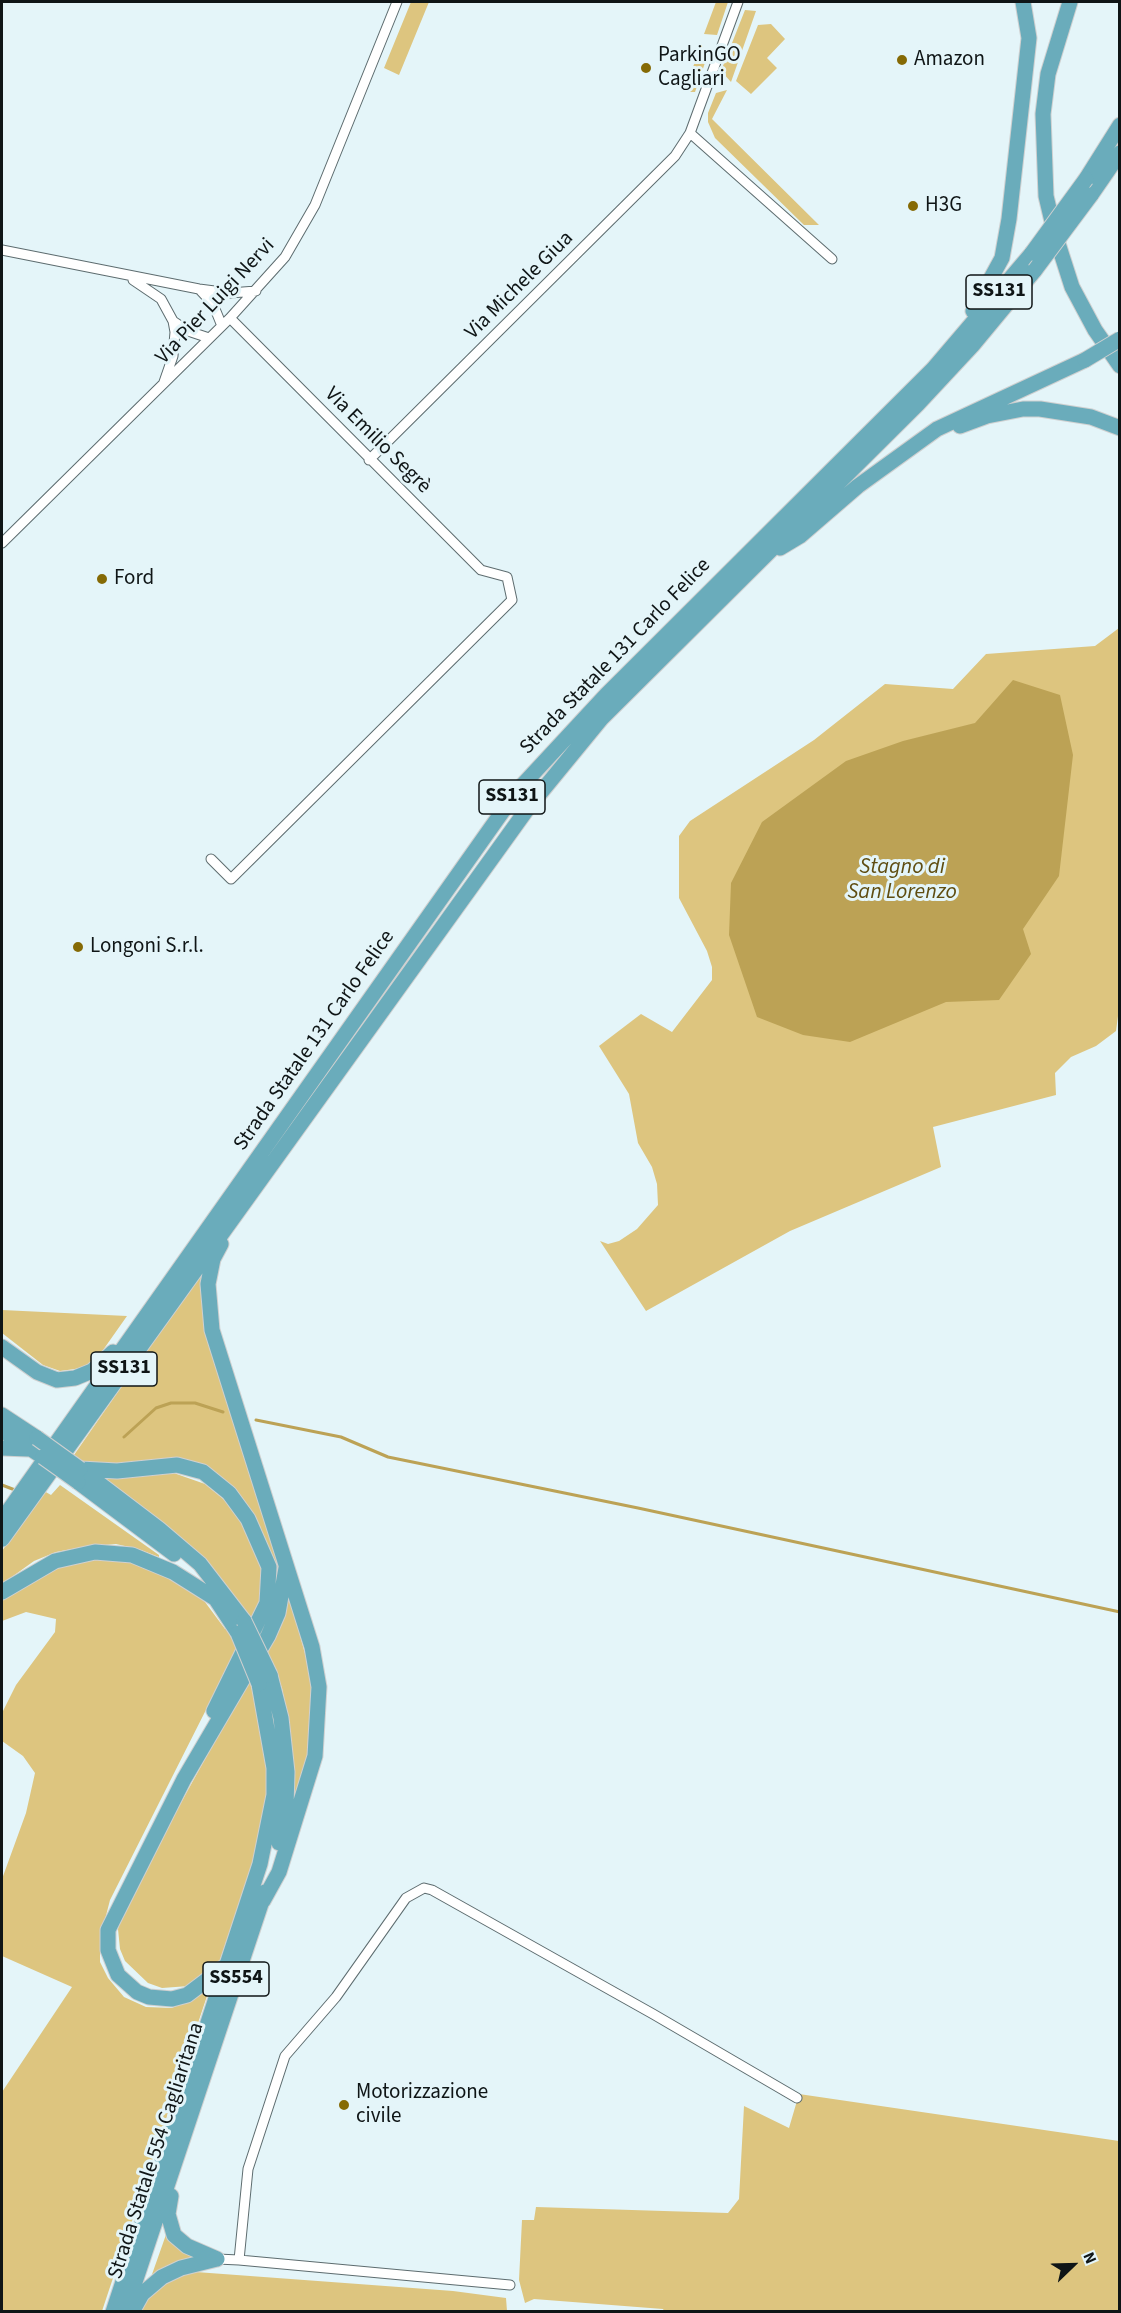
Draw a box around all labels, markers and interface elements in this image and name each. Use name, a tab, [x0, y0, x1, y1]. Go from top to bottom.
place label: ParkinGO Cagliari	[658, 43, 741, 93]
place label: Amazon	[914, 47, 985, 73]
marker: Amazon	[895, 53, 909, 67]
marker: ParkinGO Cagliari	[639, 61, 653, 75]
place label: H3G	[925, 193, 962, 219]
marker: H3G	[906, 199, 920, 213]
street label: Via Michele Giua	[461, 227, 579, 345]
street label: Via Pier Luigi Nervi	[151, 234, 281, 370]
road number: SS131	[966, 275, 1032, 309]
street label: Via Emilio Segrè	[319, 383, 435, 499]
street label: Strada Statale 131 Carlo Felice	[515, 554, 717, 760]
place label: Ford	[114, 566, 154, 592]
marker: Ford	[95, 572, 109, 586]
road number: SS131	[479, 780, 545, 814]
water label: Stagno di San Lorenzo	[847, 855, 957, 906]
street label: Strada Statale 131 Carlo Felice	[229, 926, 401, 1156]
place label: Longoni S.r.l.	[90, 934, 204, 960]
marker: Longoni S.r.l.	[71, 940, 85, 954]
road number: SS131	[91, 1352, 157, 1386]
road number: SS554	[203, 1962, 269, 1996]
street label: Strada Statale 554 Cagliaritana	[104, 2020, 210, 2282]
place label: Motorizzazione civile	[356, 2080, 488, 2130]
marker: Motorizzazione civile	[337, 2098, 351, 2112]
north arrow	[1043, 2235, 1103, 2295]
text: N	[1077, 2249, 1102, 2267]

